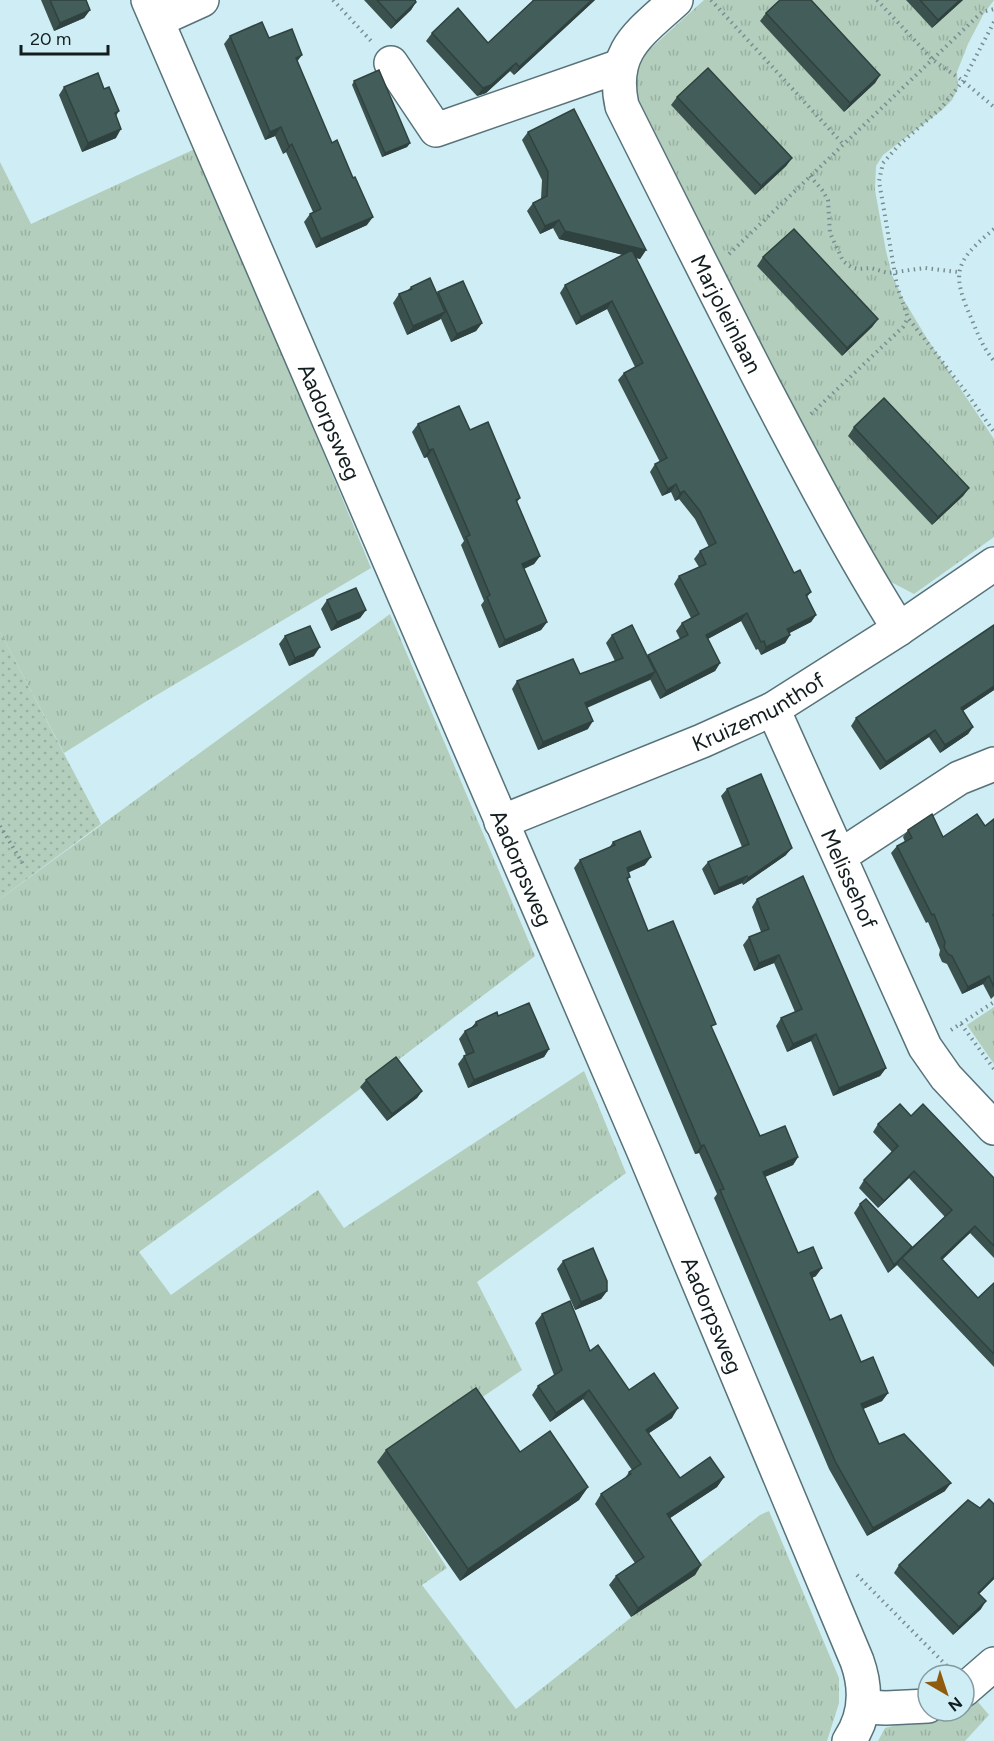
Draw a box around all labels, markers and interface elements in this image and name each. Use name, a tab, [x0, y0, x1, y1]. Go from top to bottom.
scale bar	[21, 18, 108, 56]
text: 20 m	[30, 28, 71, 50]
street label: Marjoleinlaan	[685, 250, 768, 378]
street label: Aadorpsweg	[293, 359, 366, 484]
street label: Kruizemunthof	[688, 666, 830, 757]
street label: Aadorpsweg	[485, 806, 559, 930]
street label: Melissehof	[815, 825, 884, 933]
street label: Aadorpsweg	[676, 1253, 749, 1378]
north arrow	[916, 1663, 976, 1723]
text: N	[944, 1693, 966, 1716]

